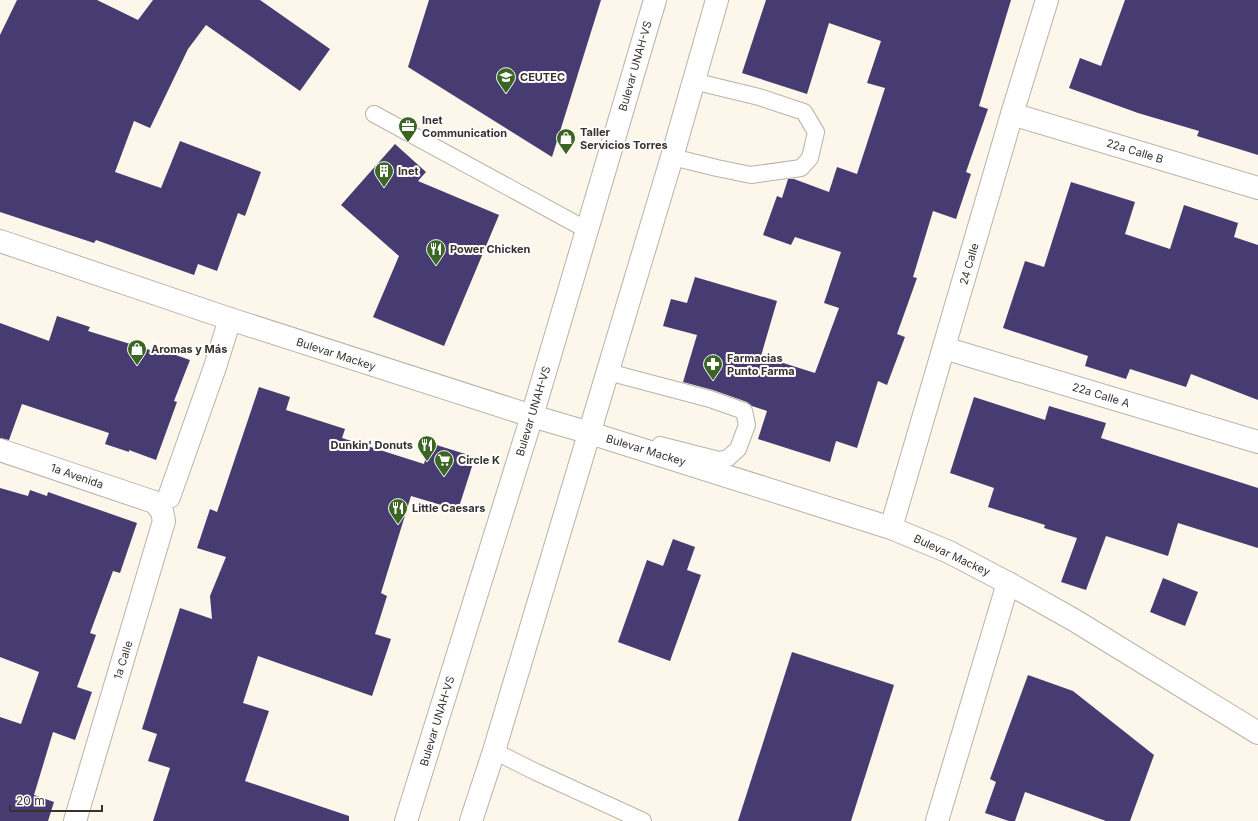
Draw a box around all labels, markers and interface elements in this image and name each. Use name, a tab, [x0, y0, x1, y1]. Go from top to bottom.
street label: Bulevar UNAH-VS	[615, 19, 655, 113]
school or university icon: CEUTEC	[495, 66, 517, 94]
place label: CEUTEC	[520, 70, 565, 84]
place label: Inet Communication	[422, 113, 507, 140]
office icon: Inet Communication	[397, 115, 419, 143]
place label: Taller Servicios Torres	[580, 125, 668, 152]
shop icon: Taller Servicios Torres	[555, 127, 577, 155]
street label: 22a Calle B	[1105, 136, 1165, 166]
building icon: Inet	[373, 160, 395, 188]
place label: Inet	[398, 164, 419, 178]
restaurant icon: Power Chicken	[425, 238, 447, 266]
place label: Power Chicken	[450, 242, 531, 256]
street label: 24 Calle	[956, 242, 982, 286]
street label: Bulevar Mackey	[295, 335, 377, 373]
shop icon: Aromas y Más	[126, 338, 148, 366]
place label: Aromas y Más	[151, 342, 227, 356]
place label: Farmacias Punto Farma	[727, 351, 795, 378]
pharmacy icon: Farmacias Punto Farma	[702, 353, 724, 381]
street label: Bulevar UNAH-VS	[513, 364, 553, 458]
street label: 22a Calle A	[1071, 380, 1132, 410]
street label: Bulevar Mackey	[604, 431, 688, 469]
restaurant icon: Dunkin' Donuts	[416, 434, 438, 462]
place label: Dunkin' Donuts	[331, 438, 413, 452]
supermarket icon: Circle K	[433, 449, 455, 477]
place label: Circle K	[458, 453, 500, 467]
street label: 1a Avenida	[49, 460, 105, 492]
restaurant icon: Little Caesars	[387, 497, 409, 525]
place label: Little Caesars	[412, 501, 485, 515]
street label: Bulevar Mackey	[912, 531, 992, 579]
street label: 1a Calle	[111, 639, 135, 681]
street label: Bulevar UNAH-VS	[417, 674, 457, 768]
scale bar	[10, 787, 102, 813]
text: 20 m	[16, 793, 45, 808]

